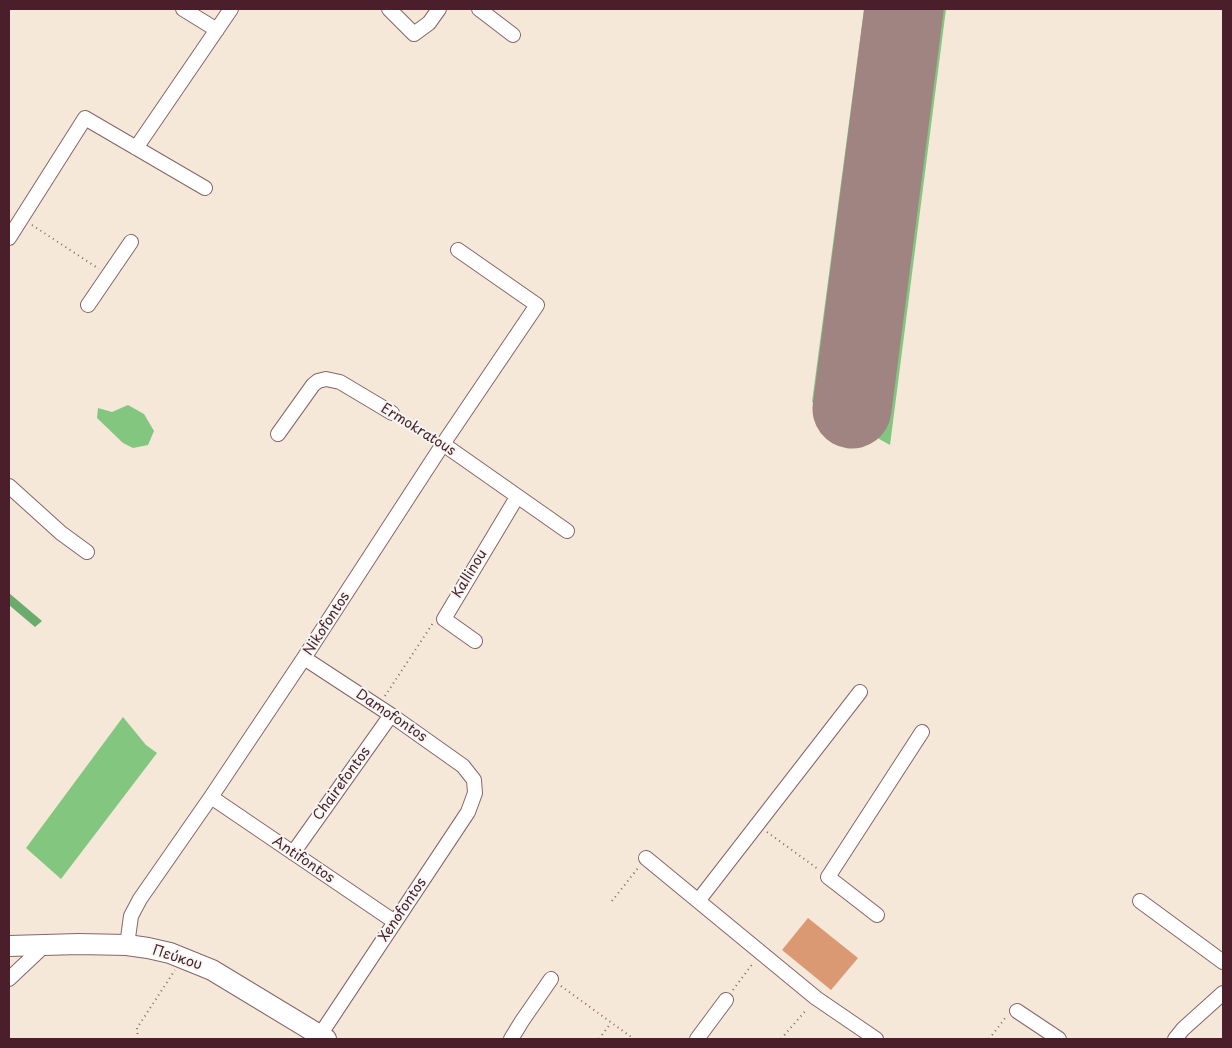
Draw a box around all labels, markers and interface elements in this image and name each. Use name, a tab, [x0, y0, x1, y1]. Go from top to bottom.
street label: Ermokratous	[377, 400, 459, 460]
street label: Kallinou	[449, 547, 491, 601]
street label: Nikofontos	[300, 589, 354, 659]
street label: Damofontos	[352, 686, 430, 746]
street label: Chairefontos	[310, 744, 374, 824]
street label: Antifontos	[269, 833, 337, 887]
street label: Xenofontos	[376, 875, 430, 945]
street label: Πεύκου	[150, 942, 204, 974]

